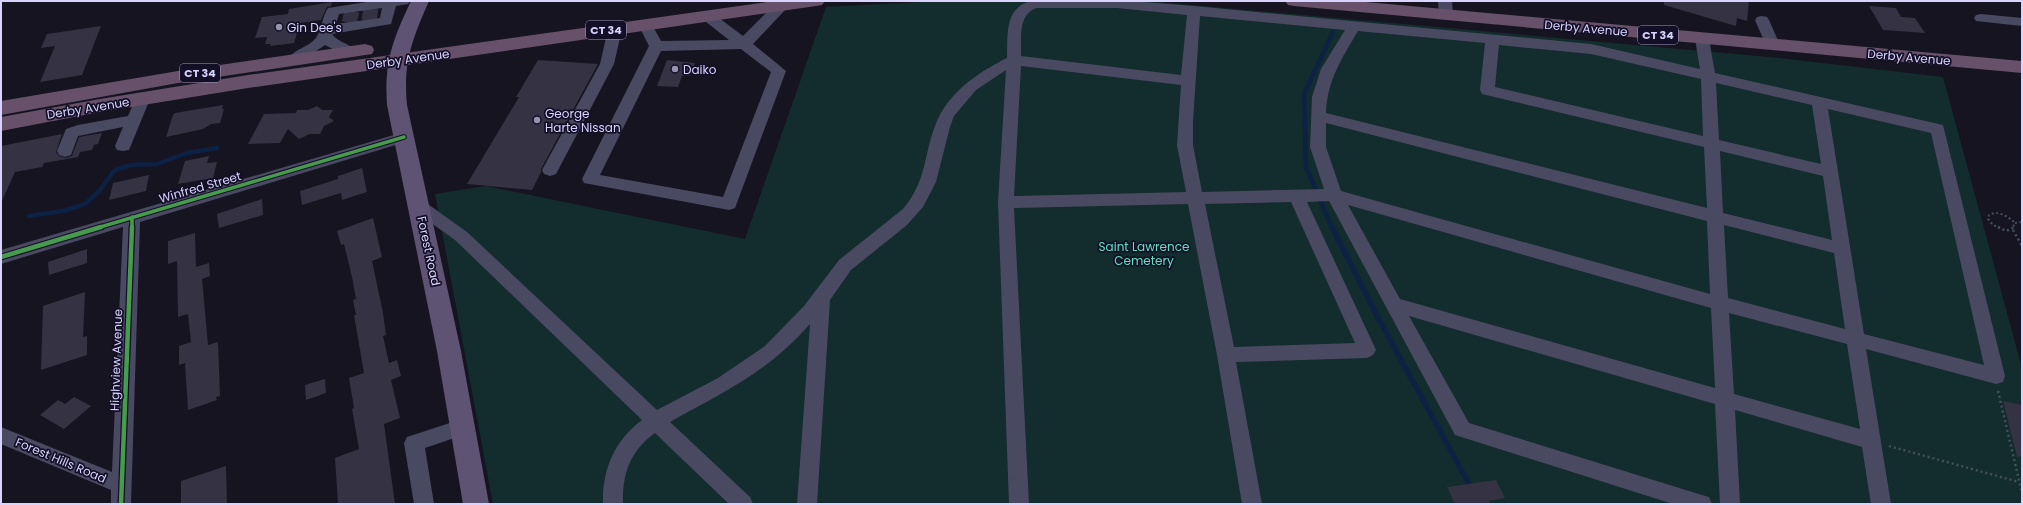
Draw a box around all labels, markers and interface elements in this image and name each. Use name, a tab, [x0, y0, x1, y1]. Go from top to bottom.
street label: Derby Avenue	[1544, 16, 1628, 40]
place label: Gin Dee's	[287, 19, 342, 36]
road number: CT 34	[586, 21, 626, 39]
marker: Gin Dee's	[274, 22, 284, 32]
road number: CT 34	[1638, 26, 1678, 44]
street label: Derby Avenue	[365, 45, 451, 73]
street label: Derby Avenue	[1867, 45, 1951, 69]
place label: Daiko	[683, 61, 717, 78]
road number: CT 34	[180, 64, 220, 82]
marker: Daiko	[670, 64, 680, 74]
street label: Derby Avenue	[45, 93, 131, 123]
place label: George Harte Nissan	[545, 105, 621, 136]
marker: George Harte Nissan	[532, 115, 542, 125]
street label: Winfred Street	[157, 167, 243, 207]
street label: Forest Road	[413, 215, 445, 287]
park label: Saint Lawrence Cemetery	[1099, 238, 1189, 269]
street label: Highview Avenue	[106, 309, 126, 411]
street label: Forest Hills Road	[13, 433, 109, 487]

